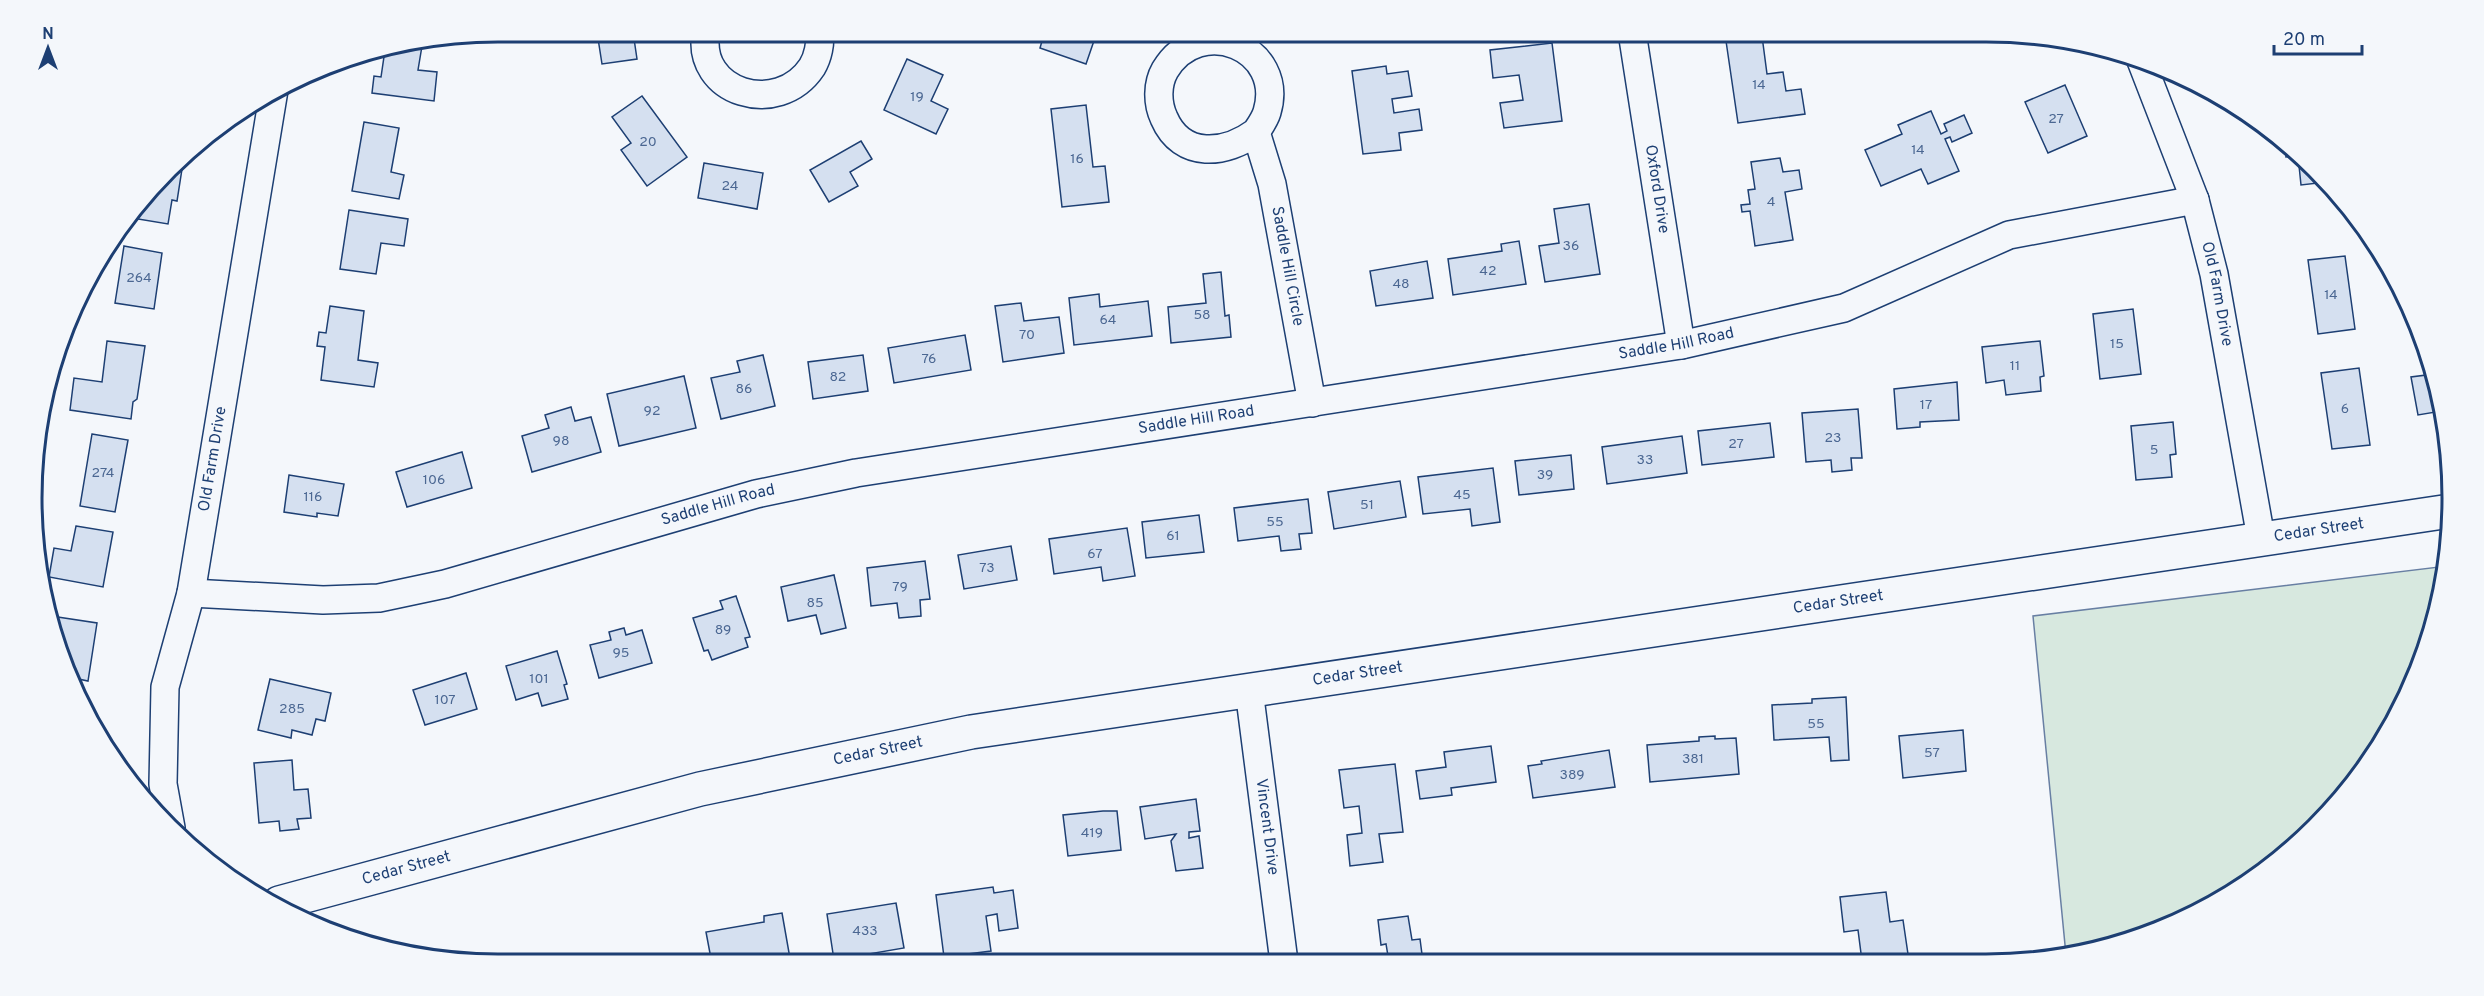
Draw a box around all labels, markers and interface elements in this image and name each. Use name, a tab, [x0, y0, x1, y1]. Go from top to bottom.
north arrow	[18, 18, 78, 78]
scale bar	[2274, 18, 2362, 56]
text: N	[42, 25, 54, 45]
text: 20 m	[2283, 29, 2325, 52]
house number: 14	[1752, 77, 1766, 94]
house number: 19	[910, 89, 924, 106]
house number: 27	[2048, 111, 2064, 128]
house number: 20	[639, 134, 657, 151]
house number: 14	[1911, 142, 1925, 159]
street label: Oxford Drive	[1640, 143, 1673, 235]
house number: 16	[1070, 151, 1084, 168]
house number: 24	[721, 178, 739, 195]
house number: 4	[1767, 194, 1775, 211]
street label: Saddle Hill Circle	[1266, 205, 1308, 328]
house number: 36	[1563, 238, 1579, 255]
street label: Old Farm Drive	[2196, 240, 2237, 348]
house number: 42	[1479, 263, 1497, 280]
house number: 264	[126, 270, 152, 287]
house number: 48	[1392, 276, 1410, 293]
house number: 14	[2324, 287, 2338, 304]
house number: 58	[1193, 307, 1211, 324]
house number: 64	[1099, 312, 1117, 329]
street label: Saddle Hill Road	[1617, 323, 1736, 365]
house number: 70	[1019, 327, 1035, 344]
house number: 15	[2110, 336, 2124, 353]
house number: 76	[922, 351, 936, 368]
house number: 11	[2010, 358, 2020, 375]
house number: 82	[830, 369, 846, 386]
house number: 86	[736, 381, 752, 398]
house number: 17	[1920, 397, 1932, 414]
street label: Saddle Hill Road	[1137, 401, 1256, 439]
house number: 6	[2341, 401, 2349, 418]
house number: 92	[644, 403, 660, 420]
street label: Old Farm Drive	[195, 405, 232, 513]
house number: 23	[1825, 430, 1842, 447]
house number: 98	[553, 433, 569, 450]
house number: 27	[1728, 436, 1744, 453]
house number: 5	[2150, 442, 2158, 459]
house number: 33	[1637, 452, 1653, 469]
house number: 274	[91, 465, 115, 482]
house number: 39	[1537, 467, 1553, 484]
house number: 106	[423, 472, 445, 489]
street label: Saddle Hill Road	[659, 480, 777, 531]
house number: 45	[1453, 487, 1471, 504]
house number: 116	[304, 489, 322, 506]
house number: 51	[1360, 497, 1374, 514]
house number: 55	[1266, 514, 1284, 531]
street label: Cedar Street	[2272, 514, 2365, 547]
house number: 61	[1166, 528, 1180, 545]
house number: 67	[1087, 546, 1103, 563]
house number: 73	[979, 560, 995, 577]
house number: 79	[892, 579, 908, 596]
street label: Cedar Street	[1792, 586, 1885, 619]
house number: 85	[806, 595, 824, 612]
house number: 89	[715, 622, 731, 639]
house number: 95	[612, 645, 630, 662]
street label: Cedar Street	[1311, 658, 1404, 691]
house number: 101	[529, 671, 549, 688]
house number: 107	[434, 692, 456, 709]
house number: 285	[279, 701, 305, 718]
house number: 55	[1807, 716, 1825, 733]
street label: Cedar Street	[831, 732, 925, 771]
house number: 57	[1924, 745, 1940, 762]
house number: 381	[1682, 751, 1704, 768]
house number: 389	[1559, 767, 1585, 784]
street label: Vincent Drive	[1250, 777, 1283, 876]
house number: 419	[1081, 825, 1103, 842]
street label: Cedar Street	[360, 847, 453, 890]
house number: 433	[852, 923, 878, 940]

